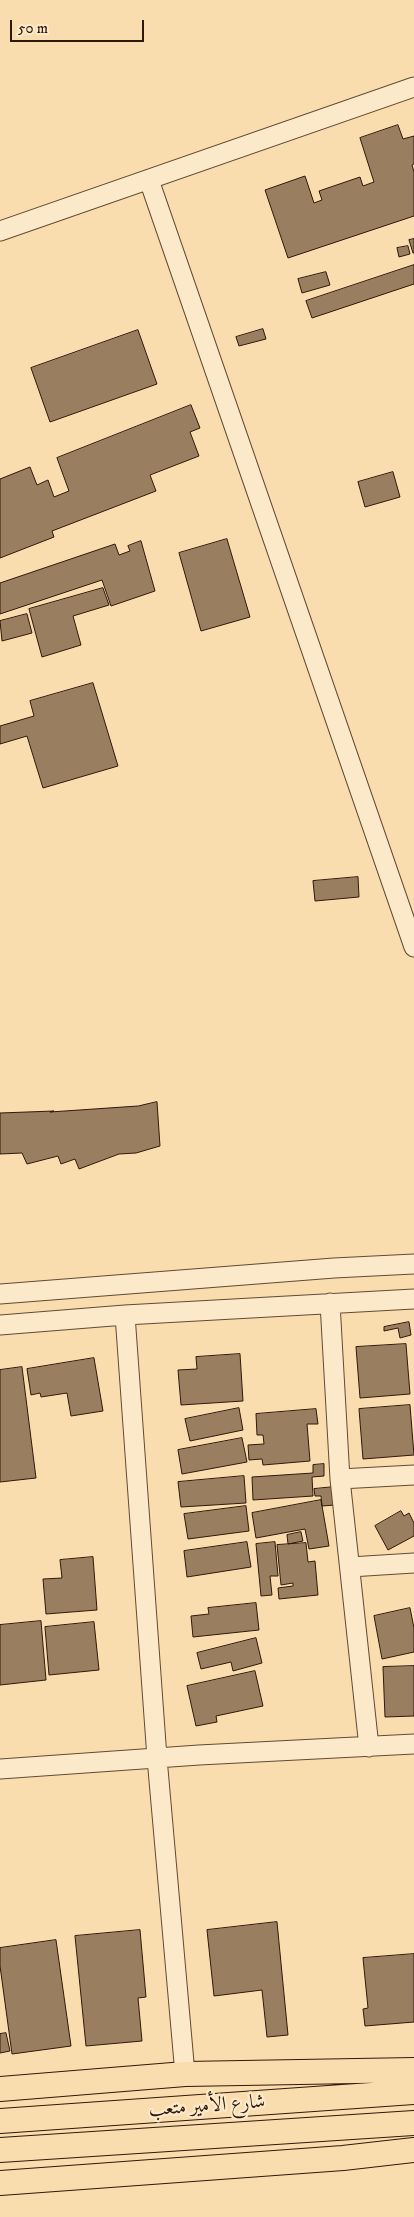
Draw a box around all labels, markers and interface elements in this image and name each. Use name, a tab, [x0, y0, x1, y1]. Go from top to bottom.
scale bar	[12, 10, 146, 42]
text: 50 m	[18, 19, 48, 38]
street label: شارع الأمير متعب	[148, 2091, 266, 2123]

